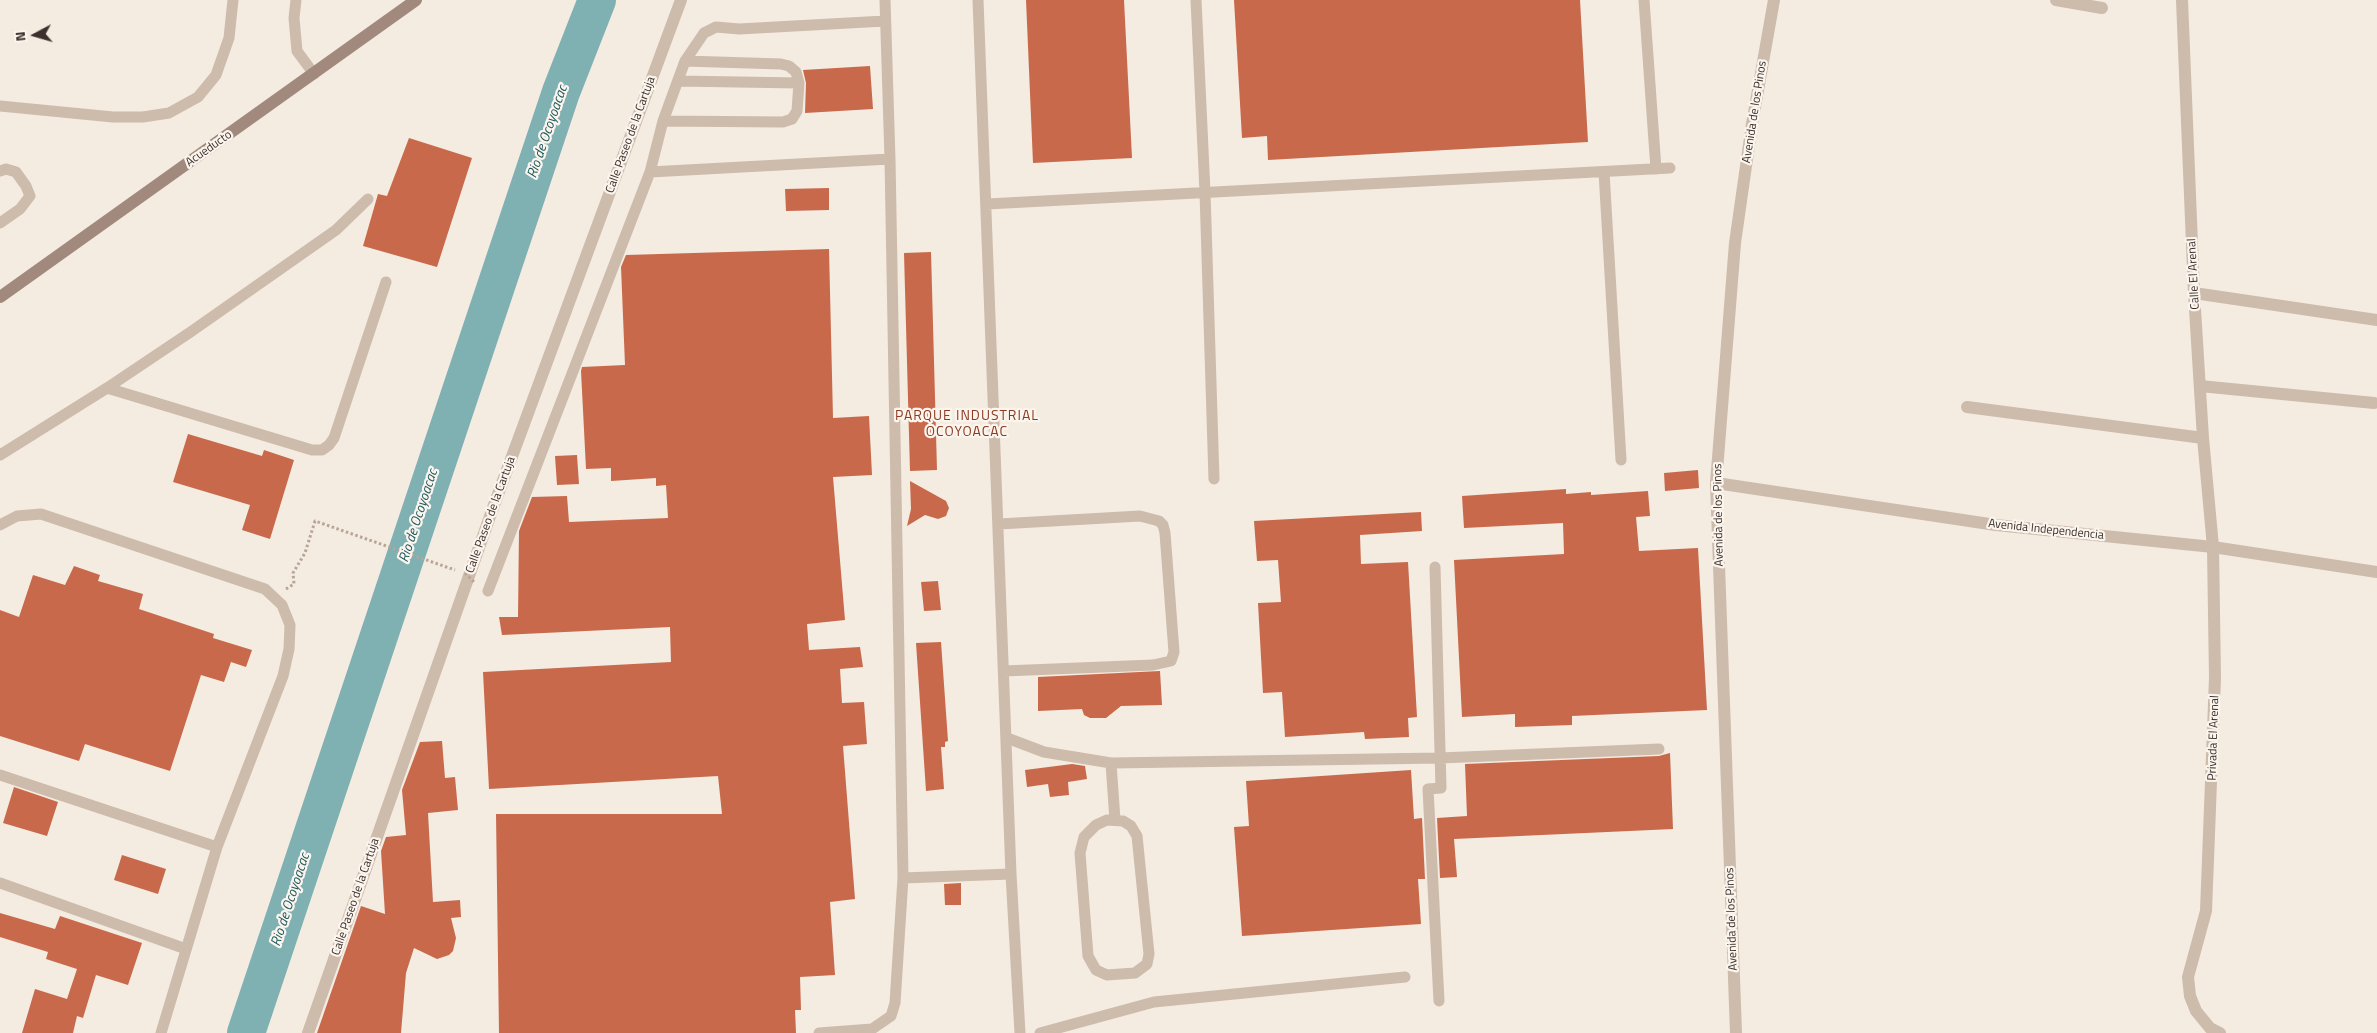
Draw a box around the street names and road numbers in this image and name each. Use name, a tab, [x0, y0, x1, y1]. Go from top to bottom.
street label: Avenida de los Pinos	[1740, 60, 1770, 164]
street label: Calle Paseo de la Cartuja	[603, 75, 659, 195]
street label: Acueducto	[183, 128, 235, 170]
street label: Calle El Arenal	[2185, 238, 2203, 310]
street label: Calle Paseo de la Cartuja	[463, 455, 519, 575]
street label: Avenida de los Pinos	[1711, 463, 1727, 567]
street label: Avenida Independencia	[1988, 517, 2104, 543]
street label: Privada El Arenal	[2205, 695, 2223, 781]
street label: Calle Paseo de la Cartuja	[329, 837, 383, 957]
street label: Avenida de los Pinos	[1723, 867, 1741, 971]

